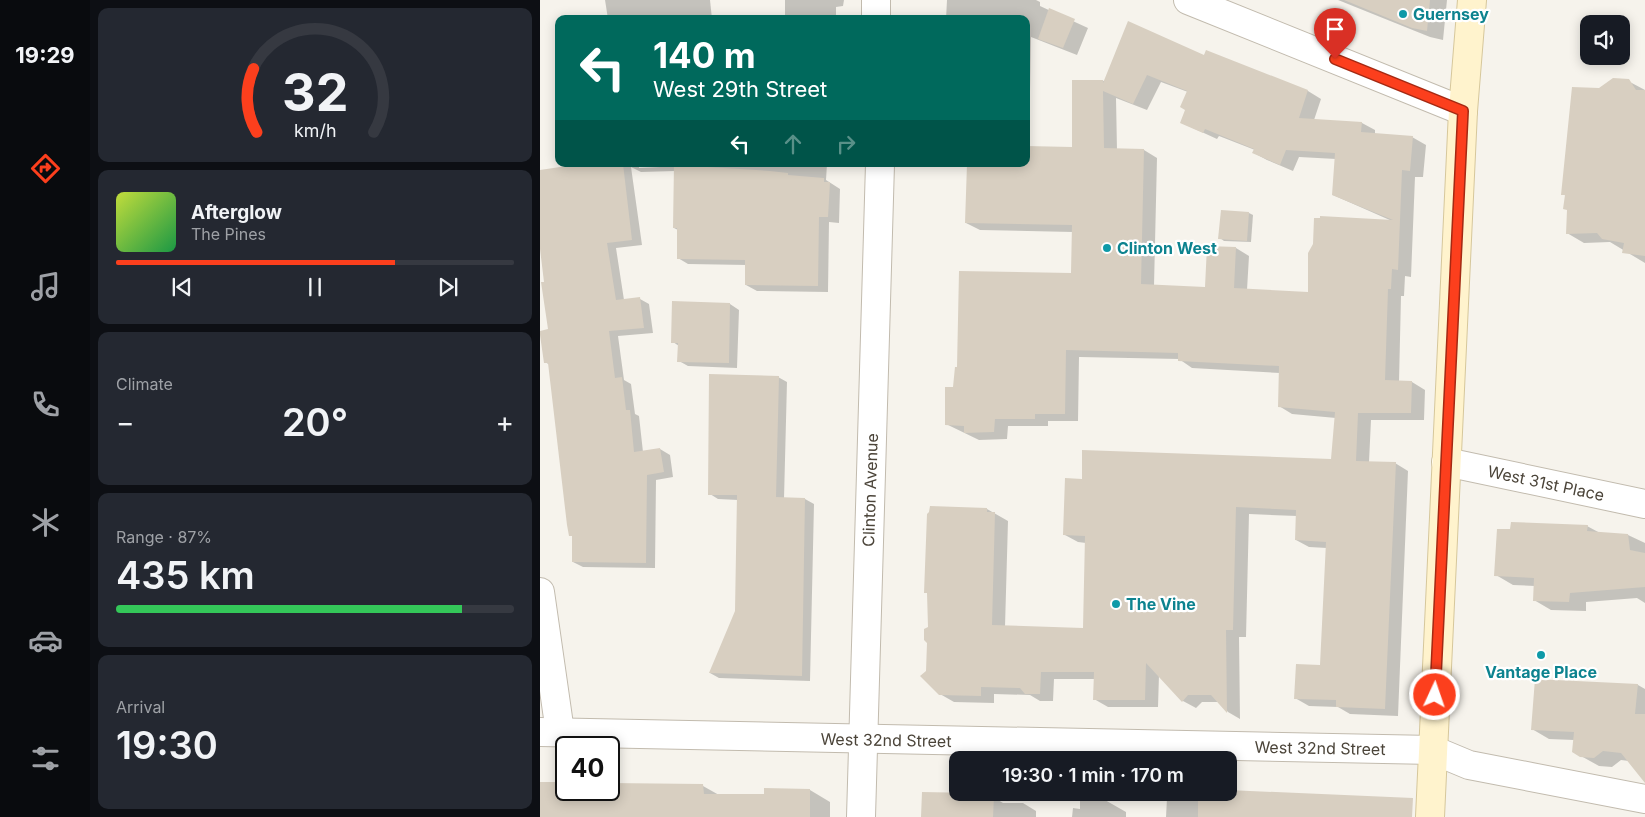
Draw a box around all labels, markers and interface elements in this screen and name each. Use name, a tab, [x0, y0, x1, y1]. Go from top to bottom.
place label: Guernsey	[1413, 4, 1489, 24]
pin	[1314, 8, 1356, 59]
marker: Guernsey	[1397, 8, 1409, 20]
icon: arrive	[1321, 15, 1349, 43]
map controls	[1580, 15, 1630, 65]
button: sound	[1580, 15, 1630, 65]
text: 140 m	[653, 34, 756, 76]
icon: left	[570, 35, 635, 100]
text: 19:29	[15, 42, 75, 68]
text: 32	[282, 61, 348, 124]
text: West 29th Street	[653, 76, 827, 102]
text: km/h	[294, 120, 336, 141]
icon: left	[726, 130, 754, 158]
icon: ahead	[779, 130, 807, 158]
icon: right	[832, 130, 860, 158]
icon: directions	[28, 151, 63, 186]
text: Afterglow	[191, 201, 282, 224]
text: The Pines	[191, 224, 266, 244]
place label: Clinton West	[1117, 238, 1217, 258]
marker: Clinton West	[1101, 242, 1113, 254]
icon: music	[28, 269, 63, 304]
icon: previous	[168, 273, 196, 301]
icon: pause	[301, 273, 329, 301]
icon: next	[434, 273, 462, 301]
text: Climate	[116, 374, 173, 394]
icon: phone	[28, 387, 63, 422]
text: 20°	[282, 399, 348, 445]
text: −	[116, 405, 135, 439]
text: +	[495, 405, 514, 439]
street label: Clinton Avenue	[858, 433, 882, 547]
street label: West 31st Place	[1486, 461, 1606, 505]
icon: climate	[28, 505, 63, 540]
text: Range · 87%	[116, 527, 212, 547]
text: 435 km	[116, 552, 255, 598]
place label: The Vine	[1126, 594, 1196, 614]
marker: The Vine	[1110, 598, 1122, 610]
icon: car	[28, 623, 63, 658]
marker: Vantage Place	[1535, 649, 1547, 661]
place label: Vantage Place	[1485, 662, 1597, 682]
position arrow	[1408, 668, 1460, 720]
text: Arrival	[116, 697, 165, 717]
text: 19:30	[116, 722, 218, 768]
street label: West 32nd Street	[820, 729, 952, 751]
speed limit sign: 40	[555, 736, 620, 801]
street label: West 32nd Street	[1254, 737, 1386, 759]
icon: filters	[28, 741, 63, 776]
text: 19:30 · 1 min · 170 m	[1002, 764, 1184, 787]

